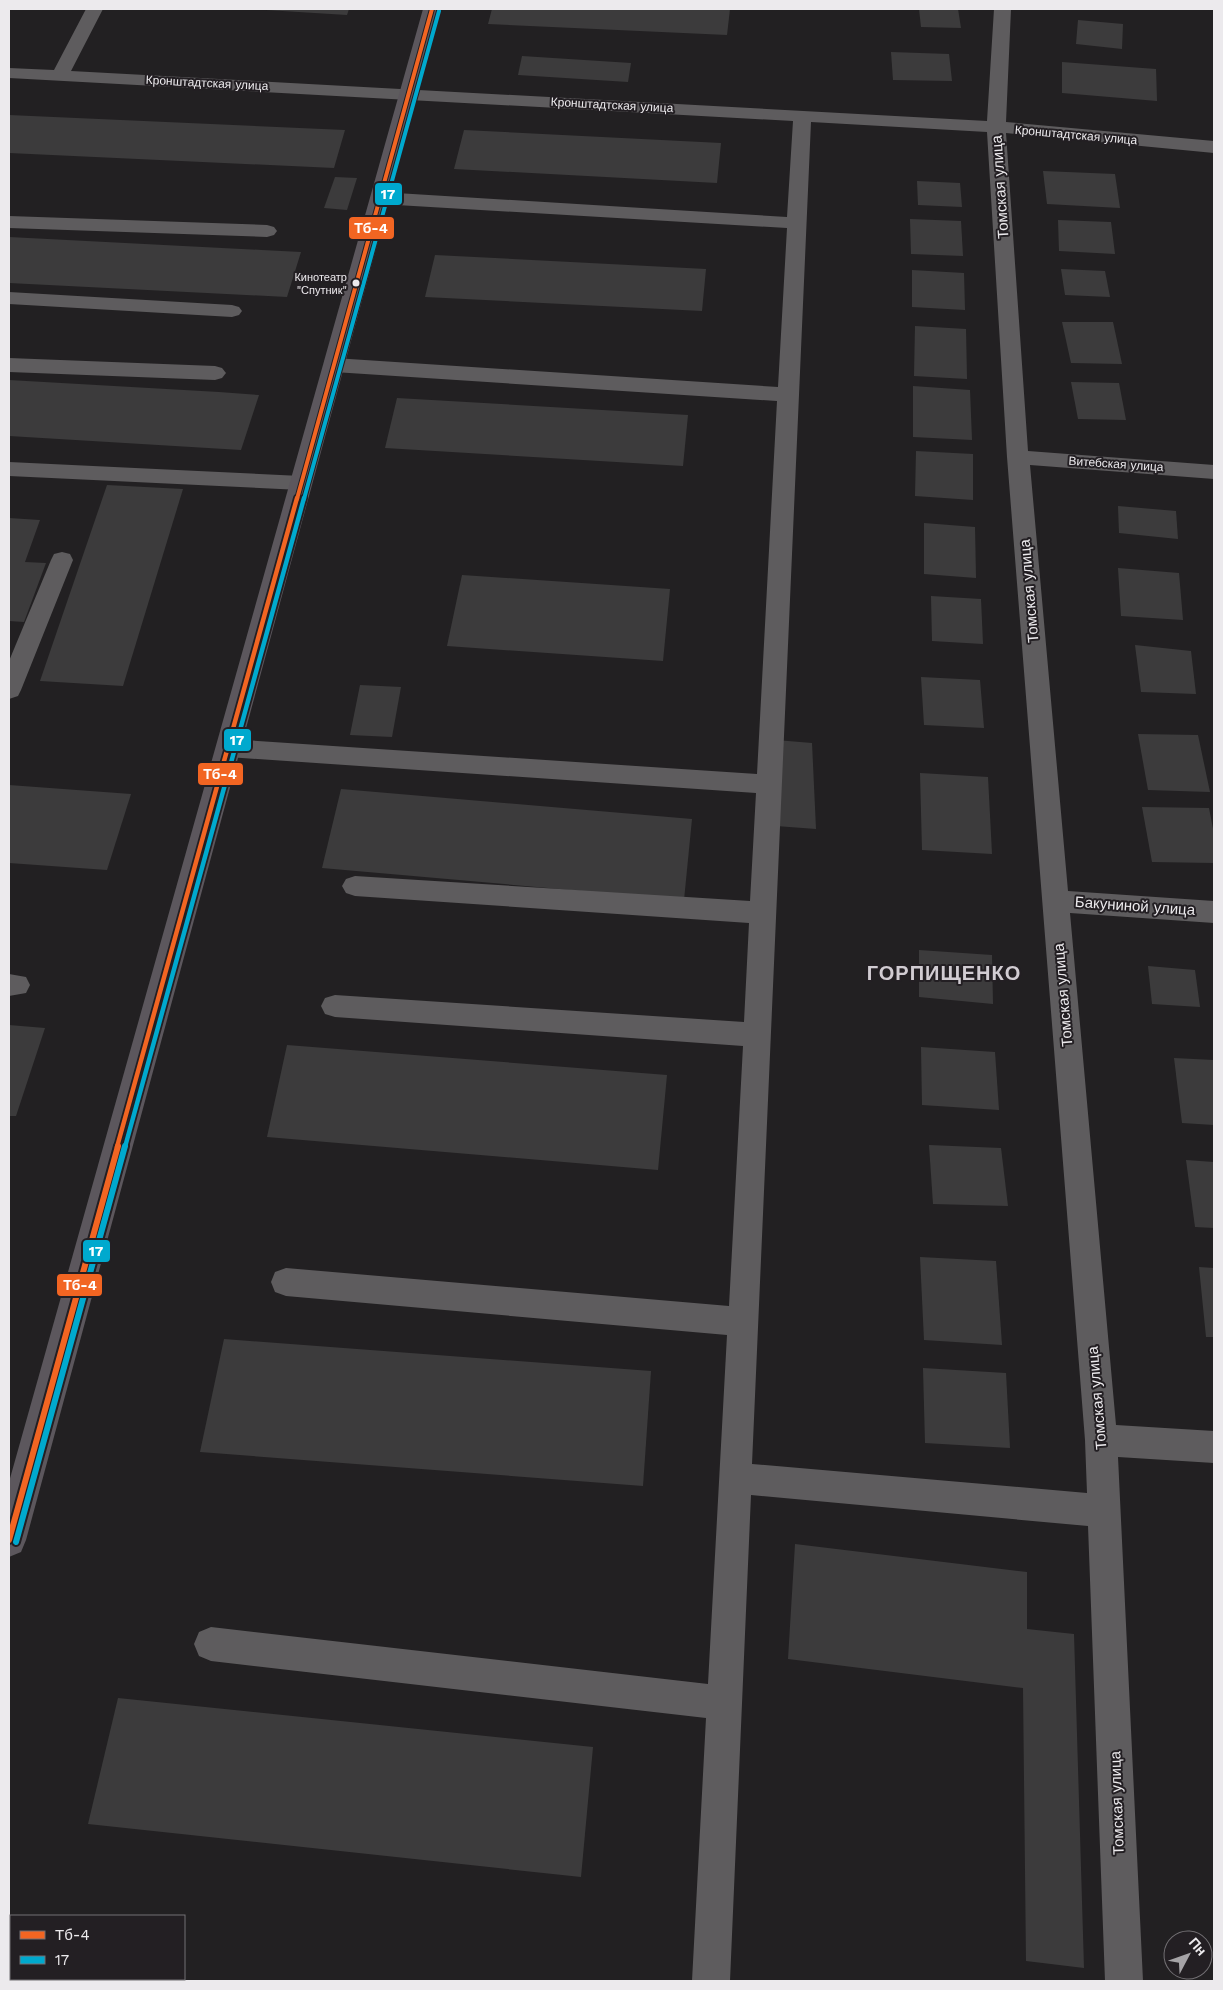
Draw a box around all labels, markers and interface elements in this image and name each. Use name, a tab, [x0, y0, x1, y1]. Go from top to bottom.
street label: Кронштадтская улица	[145, 73, 269, 93]
street label: Кронштадтская улица	[550, 95, 674, 115]
street label: Кронштадтская улица	[1014, 123, 1138, 147]
street label: Томская улица	[987, 134, 1013, 239]
line badge: 17	[374, 182, 403, 206]
text: 17	[381, 186, 396, 202]
line badge: Тб-4	[348, 216, 395, 240]
text: Тб-4	[354, 220, 388, 236]
place label: Кинотеатр "Спутник"	[294, 271, 347, 297]
marker: Кинотеатр "Спутник"	[351, 278, 361, 288]
street label: Витебская улица	[1068, 454, 1164, 474]
street label: Томская улица	[1015, 538, 1042, 644]
line badge: 17	[223, 728, 252, 752]
text: 17	[230, 732, 245, 748]
line badge: Тб-4	[197, 762, 244, 786]
text: Тб-4	[203, 766, 237, 782]
street label: Бакуниной улица	[1074, 893, 1196, 919]
street label: Томская улица	[1049, 942, 1076, 1048]
district label: ГОРПИЩЕНКО	[867, 961, 1021, 985]
line badge: 17	[82, 1239, 111, 1263]
text: 17	[89, 1243, 104, 1259]
line badge: Тб-4	[56, 1273, 103, 1297]
text: Тб-4	[63, 1277, 97, 1293]
street label: Томская улица	[1083, 1345, 1110, 1451]
street label: Томская улица	[1106, 1750, 1128, 1855]
legend	[10, 1915, 185, 1980]
text: Тб-4	[55, 1926, 90, 1944]
north arrow	[1163, 1930, 1213, 1980]
text: Пн	[1186, 1934, 1210, 1959]
text: 17	[55, 1951, 69, 1969]

